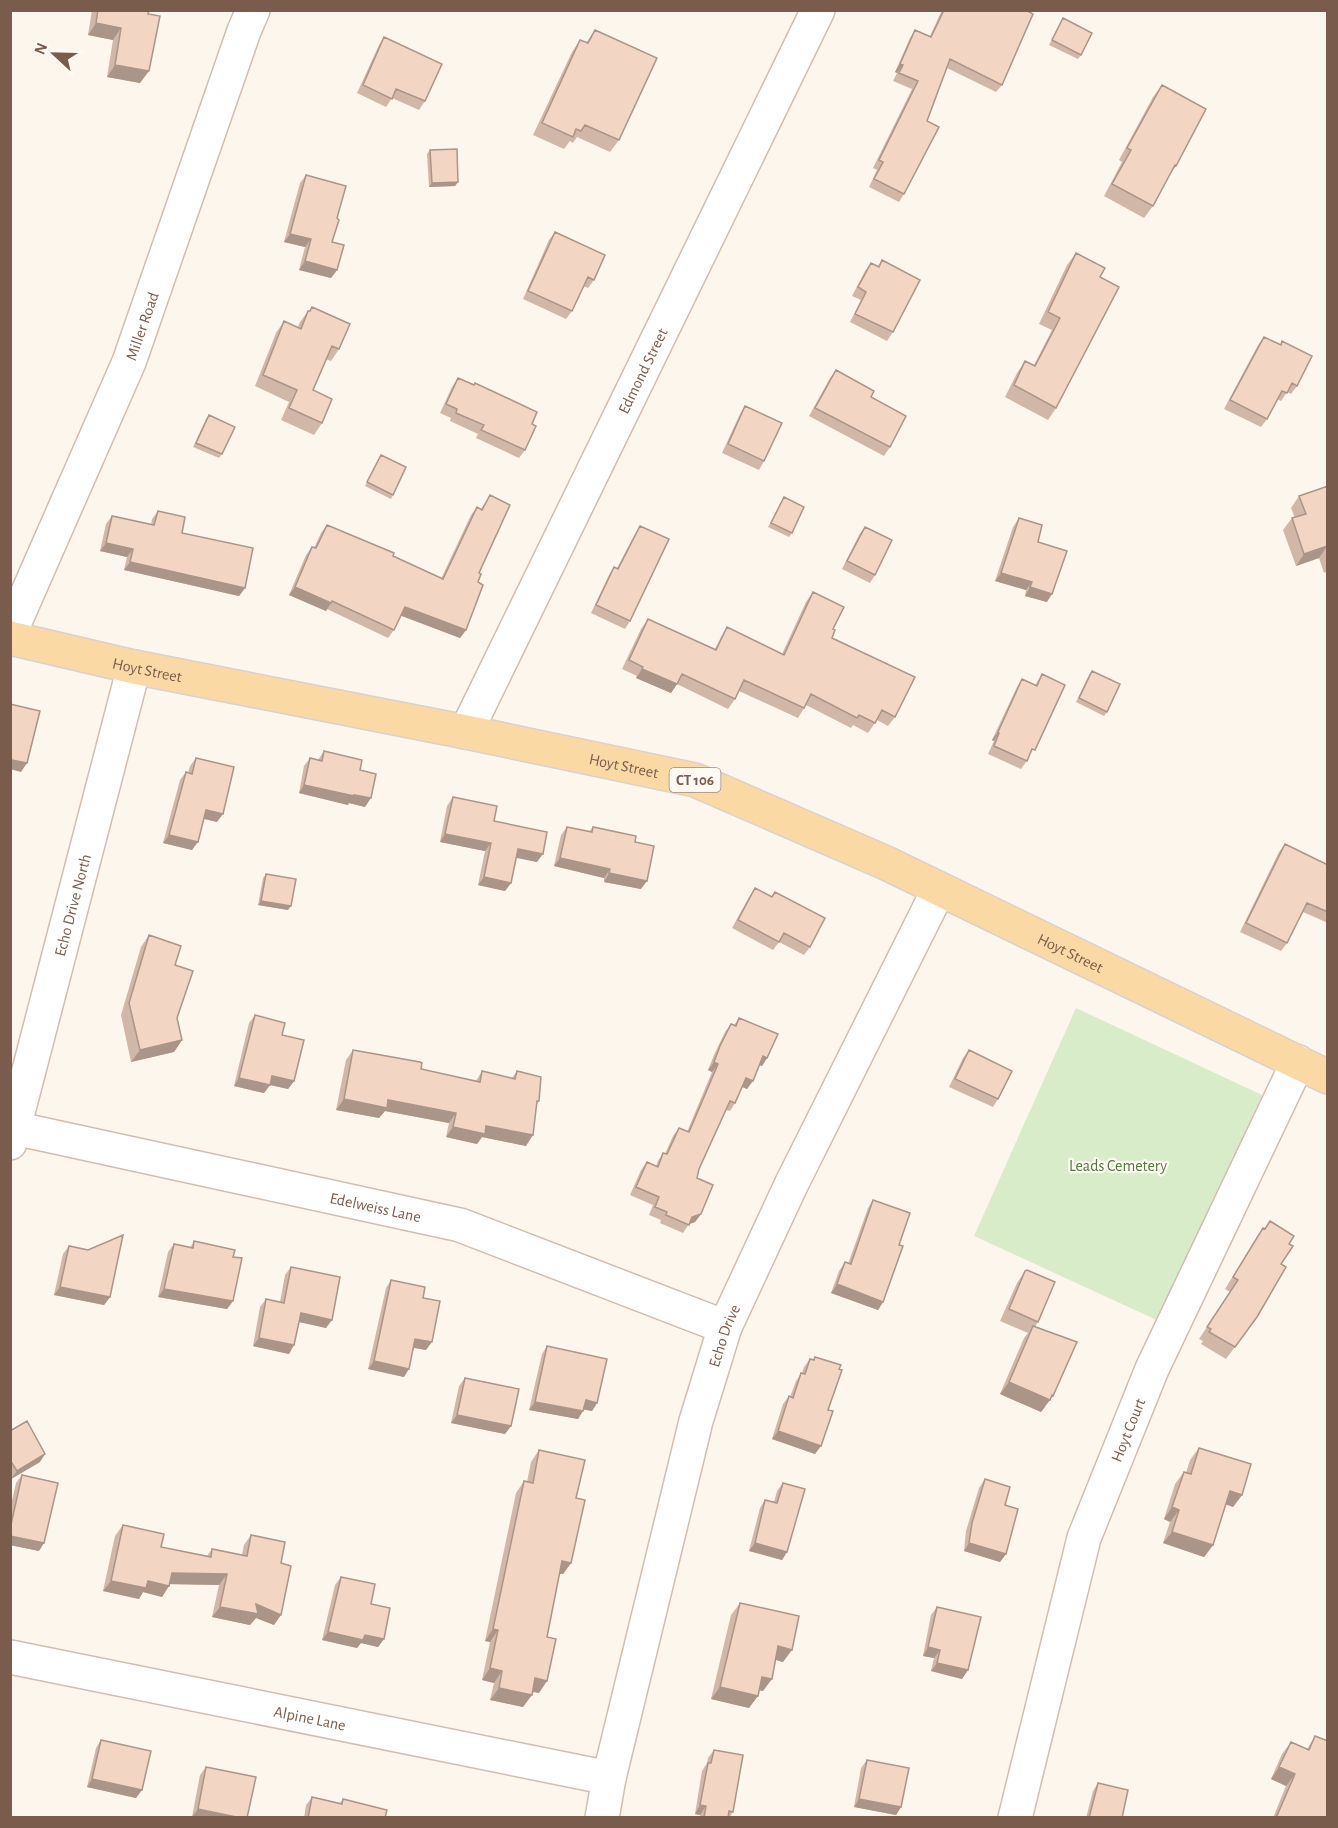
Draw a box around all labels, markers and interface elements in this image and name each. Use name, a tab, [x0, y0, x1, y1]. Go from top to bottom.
north arrow	[24, 24, 84, 84]
text: N	[32, 41, 51, 57]
street label: Miller Road	[123, 290, 162, 363]
street label: Edmond Street	[615, 326, 671, 416]
street label: Hoyt Street	[111, 655, 183, 685]
street label: Hoyt Street	[588, 751, 660, 781]
road number: CT 106	[670, 768, 720, 792]
street label: Echo Drive North	[52, 852, 94, 958]
street label: Hoyt Street	[1035, 931, 1105, 976]
park label: Leads Cemetery	[1069, 1158, 1167, 1175]
street label: Edelweiss Lane	[328, 1190, 422, 1225]
street label: Echo Drive	[706, 1302, 743, 1369]
street label: Hoyt Court	[1109, 1396, 1148, 1464]
street label: Alpine Lane	[272, 1703, 347, 1734]

